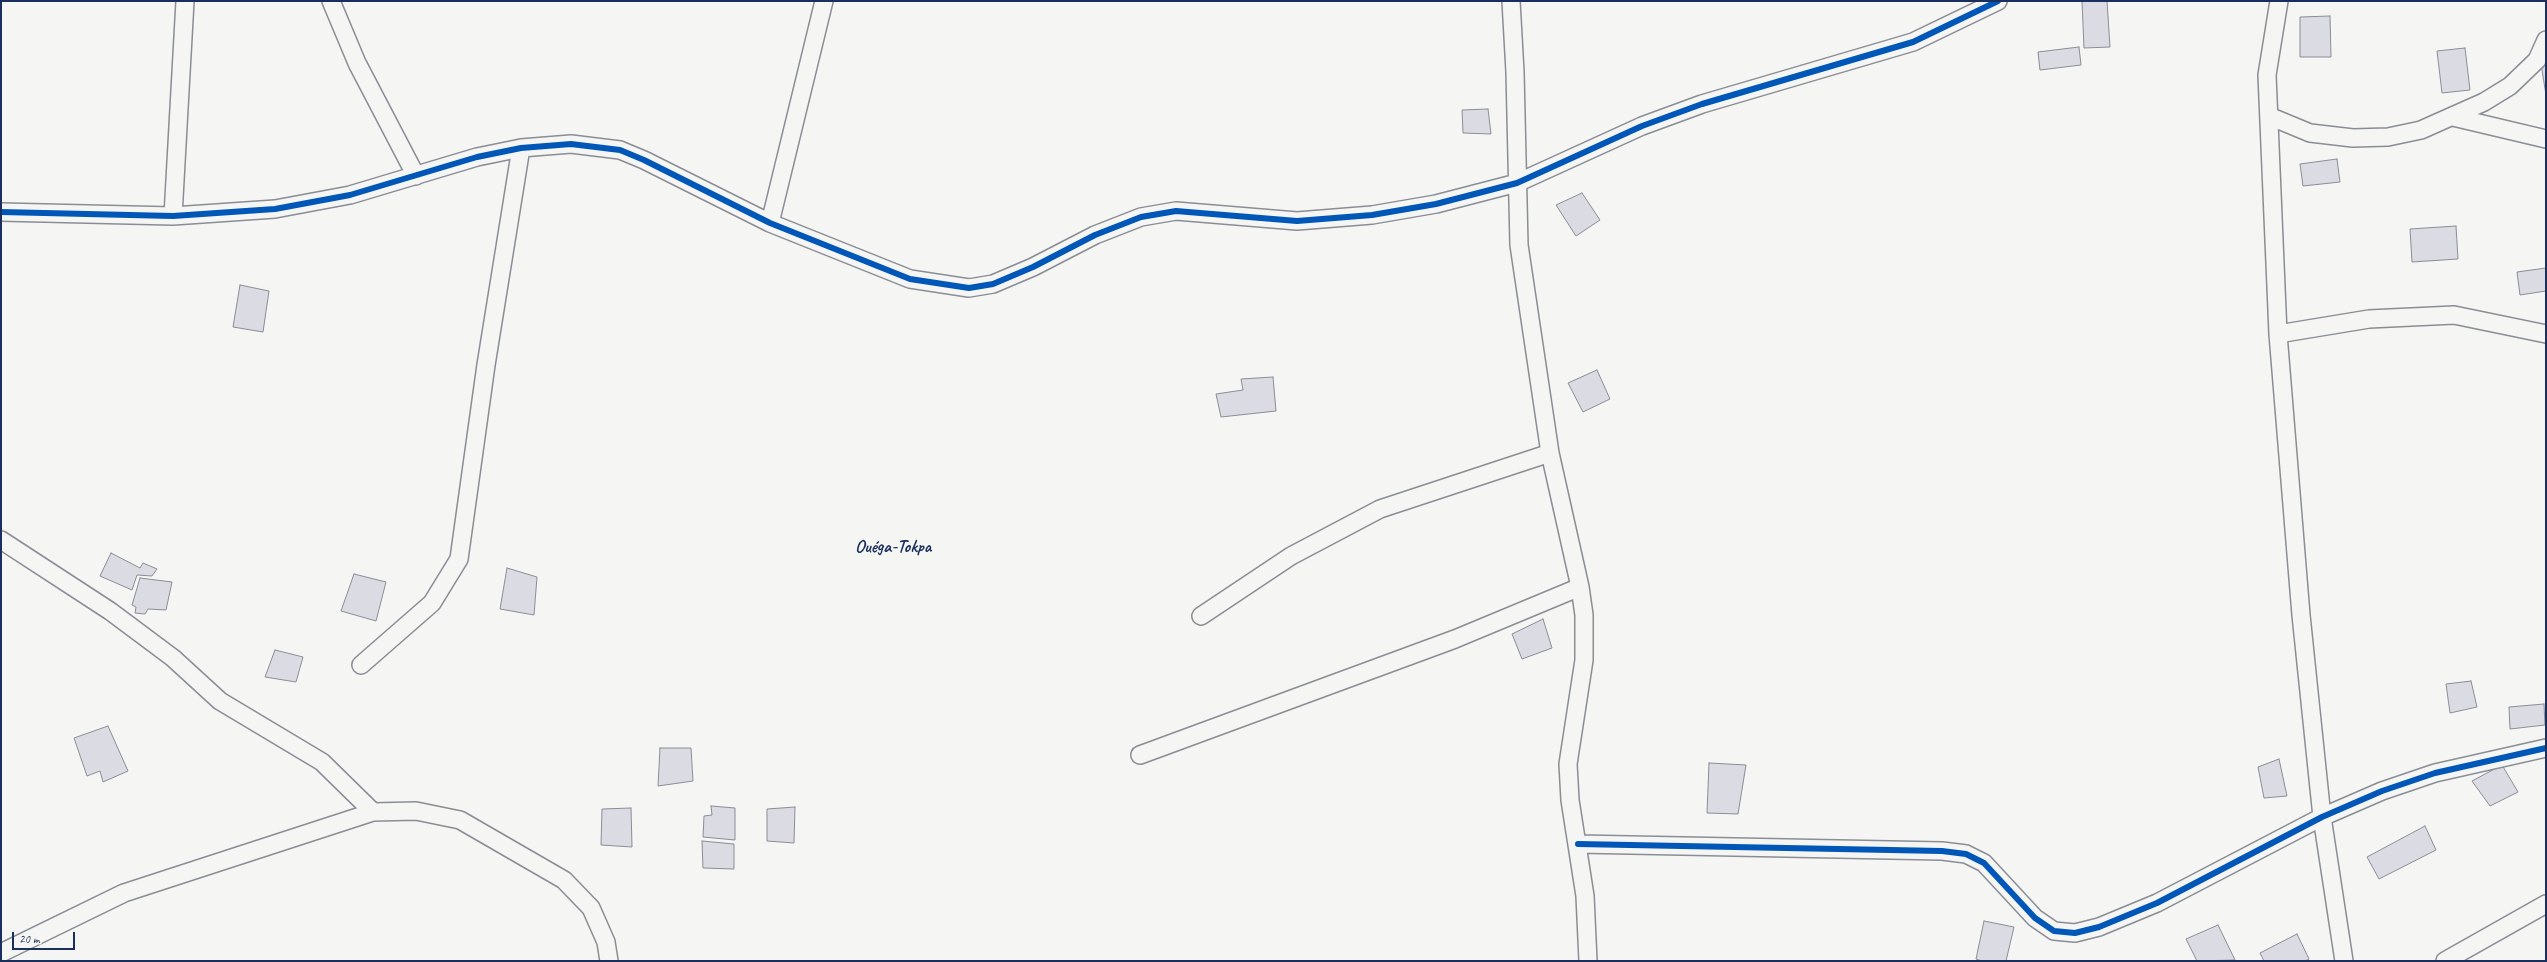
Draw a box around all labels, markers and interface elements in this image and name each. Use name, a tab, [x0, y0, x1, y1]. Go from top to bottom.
district label: Ouéga-Tokpa	[855, 536, 931, 558]
scale bar	[14, 924, 77, 950]
text: 20 m	[19, 931, 39, 947]

